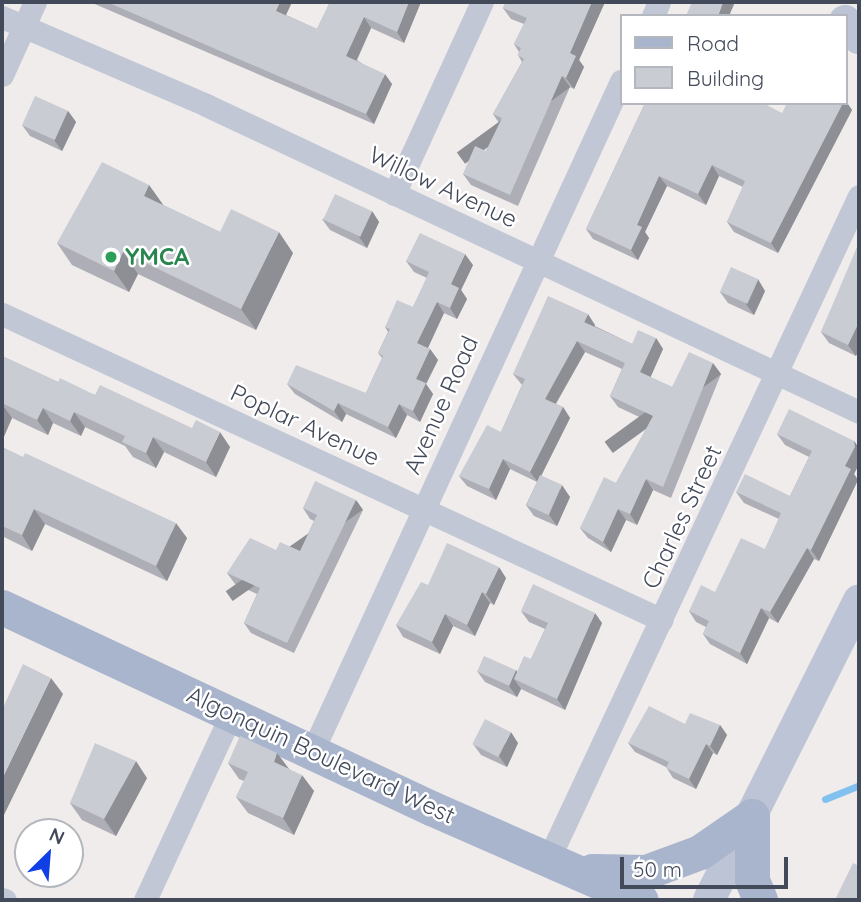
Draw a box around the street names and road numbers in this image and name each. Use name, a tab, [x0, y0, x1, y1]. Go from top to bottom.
street label: Willow Avenue	[364, 140, 522, 234]
street label: Avenue Road	[398, 331, 484, 479]
street label: Poplar Avenue	[226, 378, 384, 472]
street label: Charles Street	[636, 441, 728, 593]
street label: Algonquin Boulevard West	[182, 680, 460, 830]

